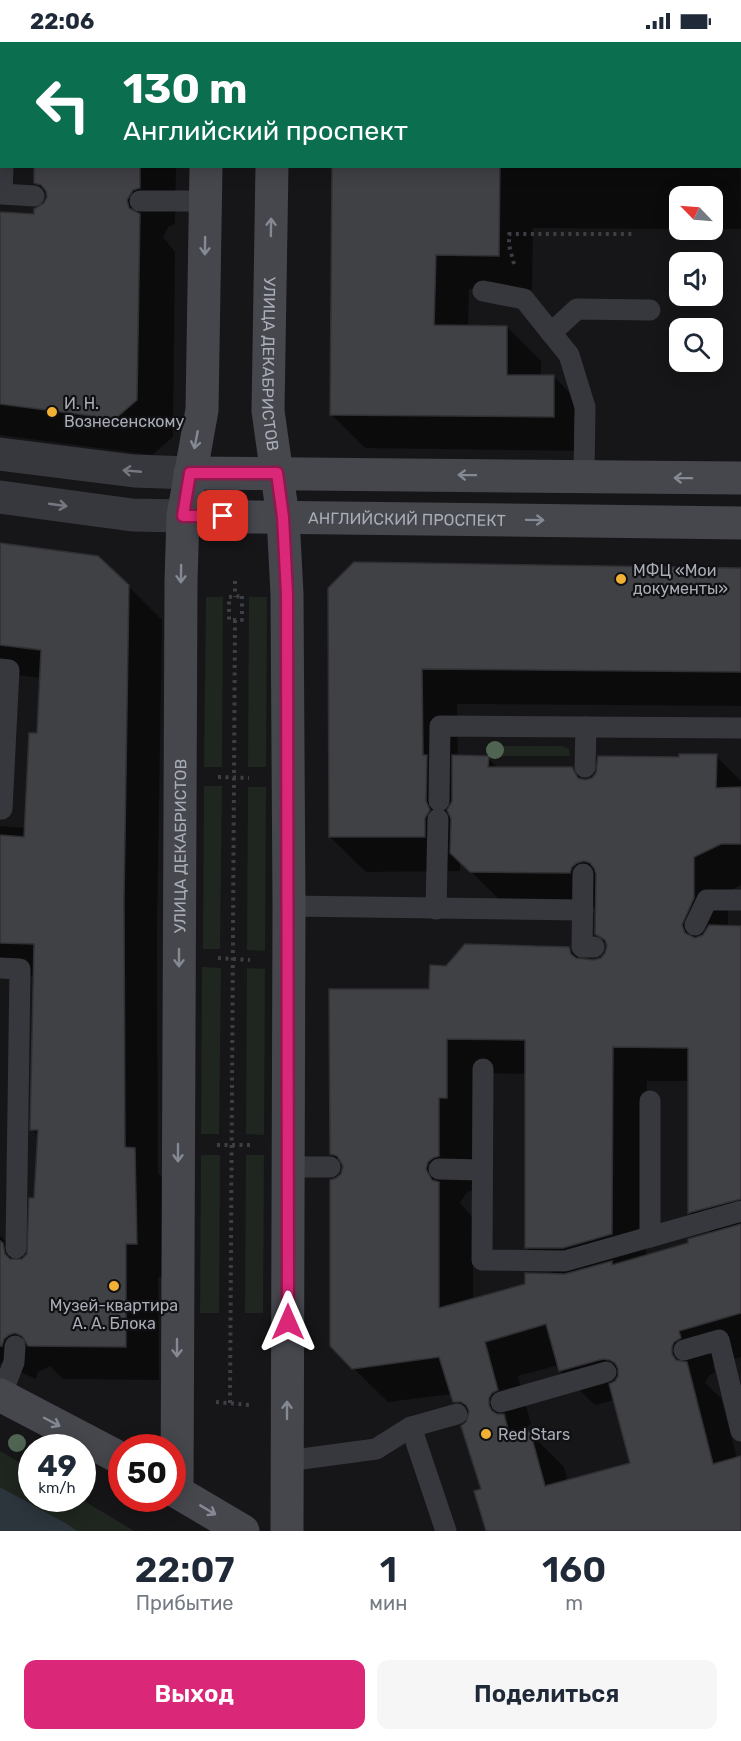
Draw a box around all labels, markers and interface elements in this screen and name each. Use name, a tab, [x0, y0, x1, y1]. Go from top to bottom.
text: 22:06	[30, 8, 94, 35]
text: 130 m	[123, 64, 248, 114]
icon: left	[24, 66, 102, 144]
text: Английский проспект	[123, 115, 408, 147]
north arrow	[669, 186, 723, 240]
map controls	[669, 186, 723, 372]
one-way arrow	[265, 217, 277, 237]
one-way arrow	[199, 235, 211, 255]
button: sound	[669, 252, 723, 306]
street label: УЛИЦА ДЕКАБРИСТОВ	[258, 277, 283, 452]
button: search	[669, 318, 723, 372]
place label: И. Н. Вознесенскому	[64, 394, 184, 431]
marker: И. Н. Вознесенскому	[45, 405, 59, 419]
one-way arrow	[190, 430, 201, 450]
one-way arrow	[122, 465, 142, 476]
one-way arrow	[457, 469, 477, 481]
one-way arrow	[673, 472, 693, 483]
pin	[197, 490, 248, 541]
icon: arrive	[206, 499, 239, 532]
one-way arrow	[48, 500, 67, 511]
street label: АНГЛИЙСКИЙ ПРОСПЕКТ	[308, 509, 506, 530]
one-way arrow	[525, 514, 545, 526]
place label: МФЦ «Мои документы»	[633, 561, 728, 598]
one-way arrow	[176, 564, 187, 584]
marker: МФЦ «Мои документы»	[614, 572, 628, 586]
street label: УЛИЦА ДЕКАБРИСТОВ	[170, 759, 190, 933]
one-way arrow	[173, 948, 185, 968]
one-way arrow	[172, 1143, 184, 1163]
marker: Музей-квартира А. А. Блока	[107, 1279, 121, 1293]
position arrow	[256, 1290, 320, 1354]
place label: Музей-квартира А. А. Блока	[50, 1296, 178, 1333]
one-way arrow	[171, 1338, 183, 1358]
one-way arrow	[281, 1400, 293, 1420]
one-way arrow	[42, 1417, 60, 1429]
place label: Red Stars	[498, 1425, 570, 1444]
marker: Red Stars	[479, 1427, 493, 1441]
speed limit sign: 50	[108, 1434, 186, 1512]
text: 49	[37, 1448, 77, 1484]
text: km/h	[38, 1479, 76, 1497]
one-way arrow	[199, 1504, 216, 1516]
text: 22:07	[135, 1548, 235, 1591]
text: 1	[380, 1548, 397, 1591]
text: 160	[542, 1548, 606, 1591]
text: Прибытие	[136, 1591, 234, 1615]
text: мин	[369, 1591, 407, 1615]
text: m	[565, 1591, 583, 1615]
button: Выход	[24, 1660, 365, 1729]
button: Поделиться	[377, 1660, 717, 1729]

